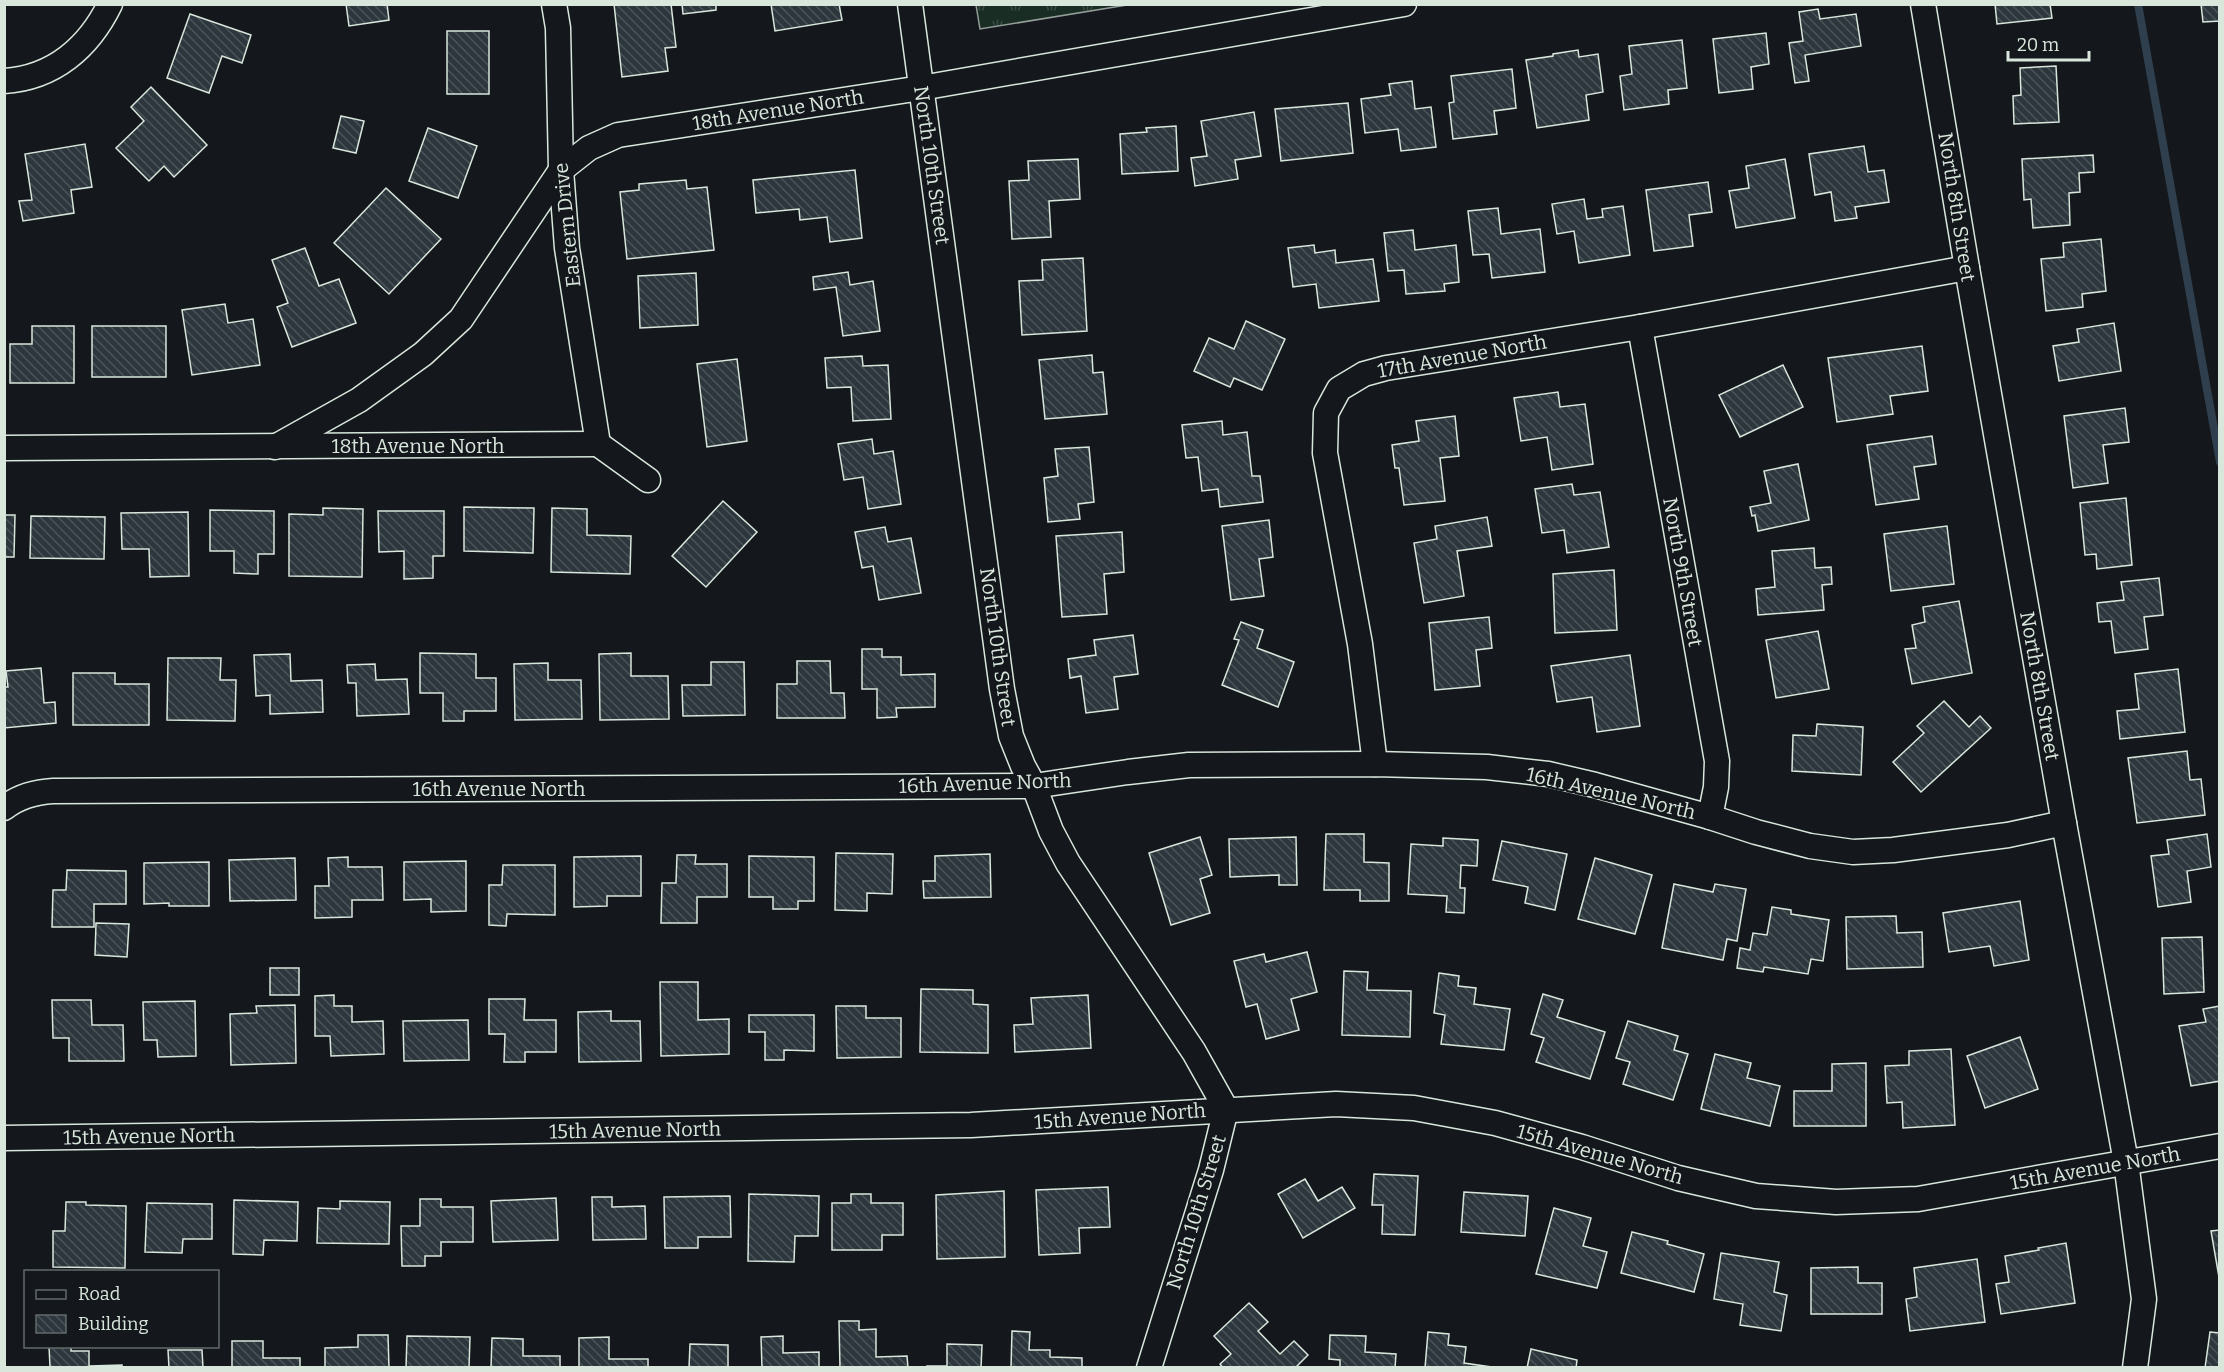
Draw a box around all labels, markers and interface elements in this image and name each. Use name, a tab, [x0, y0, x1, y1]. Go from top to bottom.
scale bar	[2008, 24, 2089, 62]
text: 20 m	[2017, 34, 2059, 56]
street label: North 10th Street	[909, 84, 955, 246]
street label: 18th Avenue North	[691, 85, 866, 135]
street label: North 8th Street	[1933, 131, 1981, 283]
street label: Eastern Drive	[549, 162, 585, 288]
street label: 17th Avenue North	[1376, 329, 1549, 383]
street label: 18th Avenue North	[331, 434, 505, 458]
street label: North 9th Street	[1658, 496, 1708, 648]
street label: North 10th Street	[975, 566, 1021, 728]
street label: North 8th Street	[2015, 610, 2065, 762]
street label: 16th Avenue North	[1524, 762, 1699, 824]
street label: 16th Avenue North	[898, 768, 1072, 798]
street label: 16th Avenue North	[413, 777, 586, 801]
street label: 15th Avenue North	[1033, 1098, 1207, 1134]
street label: 15th Avenue North	[549, 1116, 722, 1143]
street label: 15th Avenue North	[1514, 1119, 1686, 1189]
street label: 15th Avenue North	[63, 1122, 236, 1149]
street label: North 10th Street	[1161, 1132, 1231, 1292]
street label: 15th Avenue North	[2008, 1141, 2182, 1195]
legend	[24, 1270, 219, 1348]
text: Road	[78, 1283, 121, 1305]
text: Building	[78, 1313, 149, 1335]

